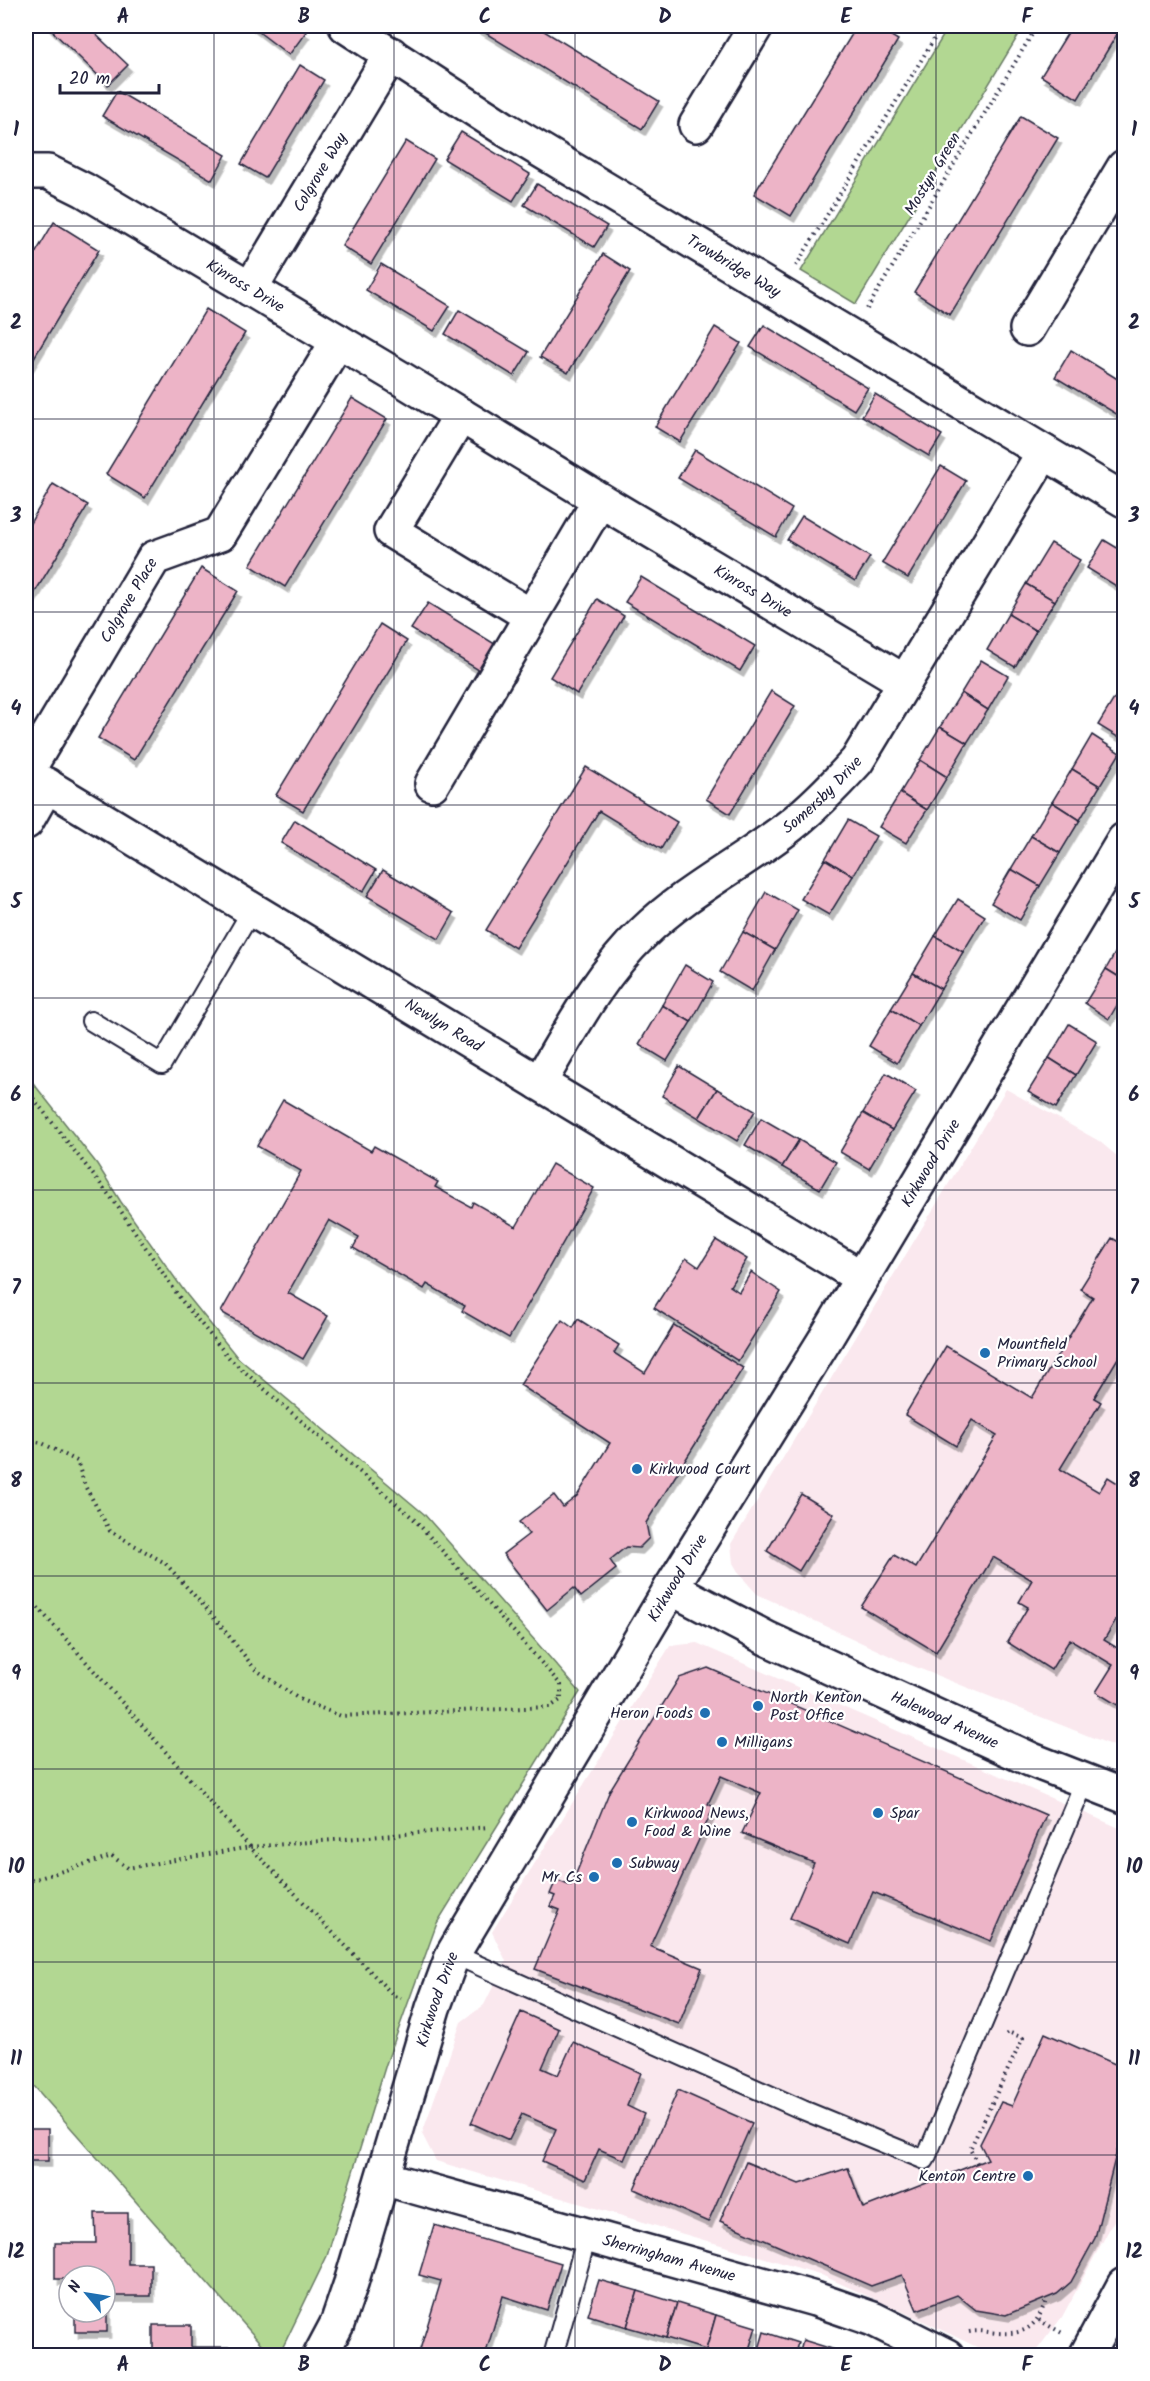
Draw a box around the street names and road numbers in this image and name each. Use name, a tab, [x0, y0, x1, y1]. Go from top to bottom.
street label: Colgrove Way	[286, 127, 354, 217]
street label: Mostyn Green	[898, 128, 968, 220]
street label: Trowbridge Way	[682, 228, 786, 304]
street label: Kinross Drive	[201, 253, 289, 319]
street label: Colgrove Place	[94, 553, 164, 648]
street label: Kinross Drive	[709, 558, 797, 624]
street label: Somersby Drive	[777, 750, 868, 840]
street label: Newlyn Road	[400, 992, 488, 1059]
street label: Kirkwood Drive	[894, 1114, 967, 1212]
street label: Kirkwood Drive	[641, 1529, 714, 1627]
street label: Halewood Avenue	[887, 1684, 1003, 1756]
street label: Kirkwood Drive	[410, 1948, 465, 2050]
street label: Sherringham Avenue	[600, 2228, 738, 2289]

